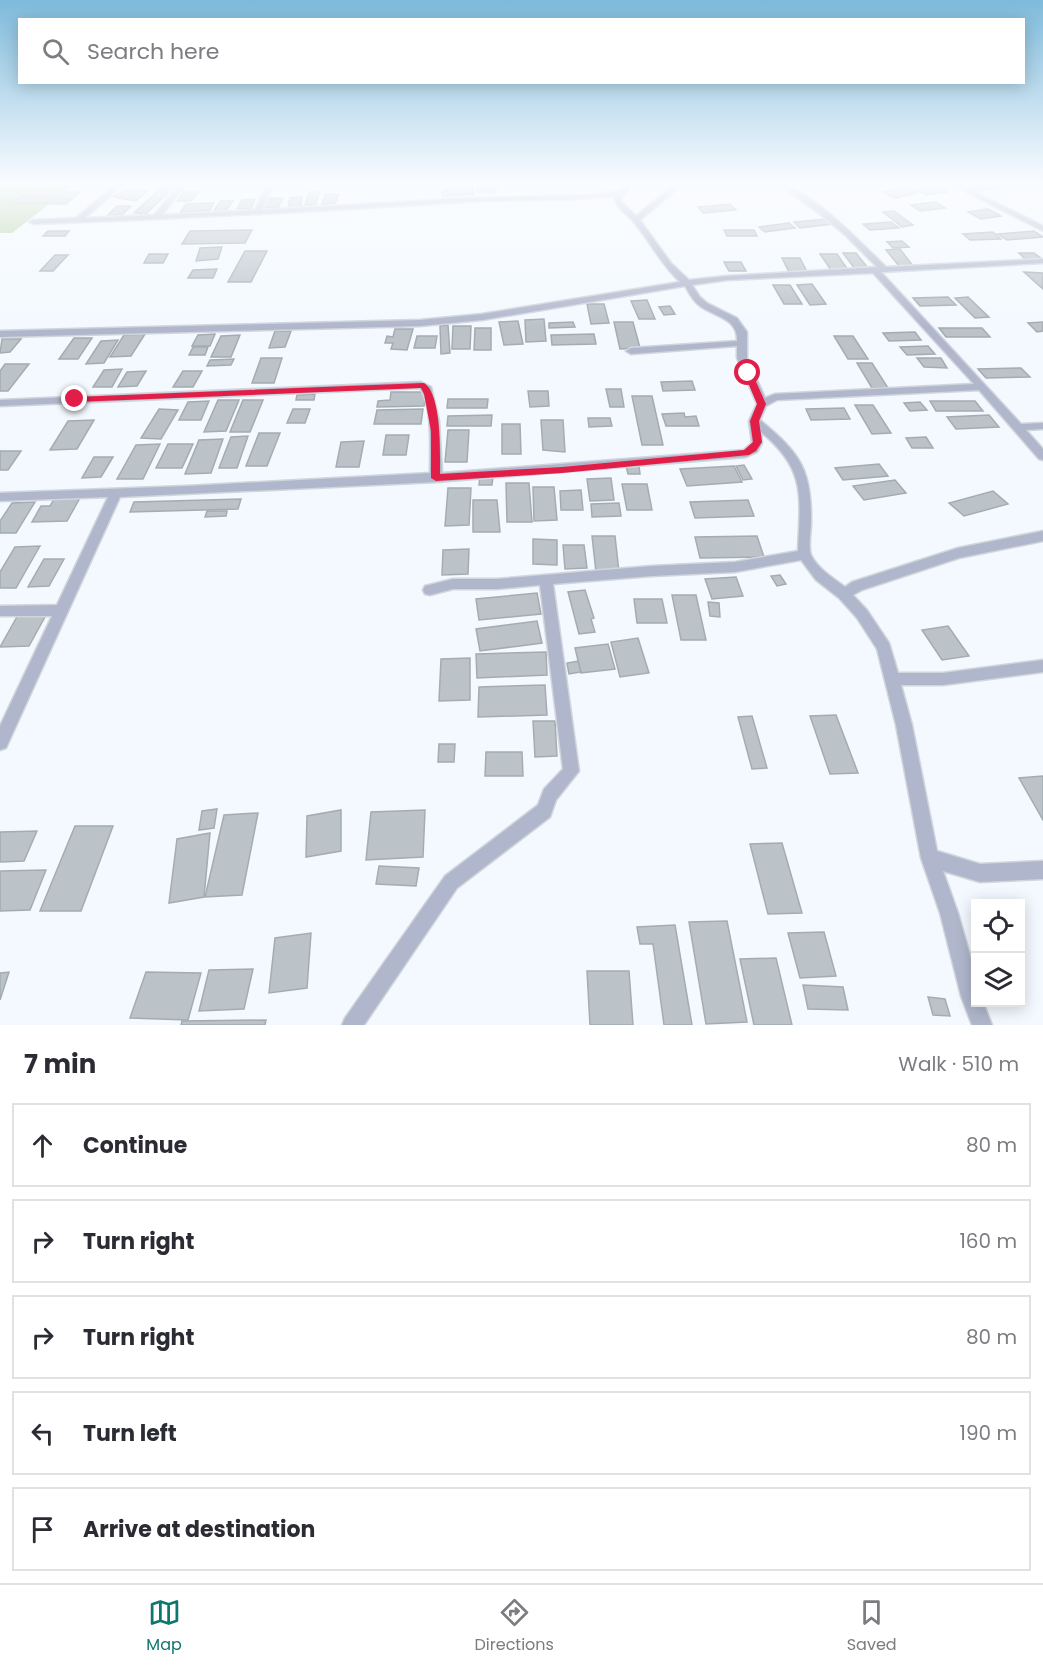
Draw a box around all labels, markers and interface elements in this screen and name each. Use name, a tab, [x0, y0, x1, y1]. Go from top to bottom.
search box	[18, 18, 1025, 84]
icon: search	[39, 35, 72, 68]
text: Search here	[87, 36, 220, 67]
route start	[734, 359, 760, 385]
route end	[61, 385, 87, 411]
map controls	[971, 899, 1025, 1007]
button: locate	[971, 899, 1025, 953]
button: layers	[971, 953, 1025, 1007]
text: 7 min	[24, 1046, 96, 1082]
text: Walk · 510 m	[898, 1050, 1019, 1078]
icon: ahead	[26, 1129, 59, 1162]
text: Continue	[83, 1130, 187, 1161]
text: 80 m	[966, 1131, 1017, 1159]
icon: right	[26, 1225, 59, 1258]
text: Turn right	[83, 1226, 194, 1257]
text: 160 m	[959, 1227, 1017, 1255]
icon: right	[26, 1321, 59, 1354]
text: Turn right	[83, 1322, 194, 1353]
text: 80 m	[966, 1323, 1017, 1351]
icon: left	[26, 1417, 59, 1450]
text: Turn left	[83, 1418, 177, 1449]
text: 190 m	[960, 1419, 1017, 1447]
icon: arrive	[26, 1513, 59, 1546]
text: Arrive at destination	[83, 1514, 315, 1545]
tab: Map	[146, 1596, 182, 1657]
tab: Directions	[475, 1596, 554, 1657]
tab: Saved	[847, 1596, 897, 1657]

